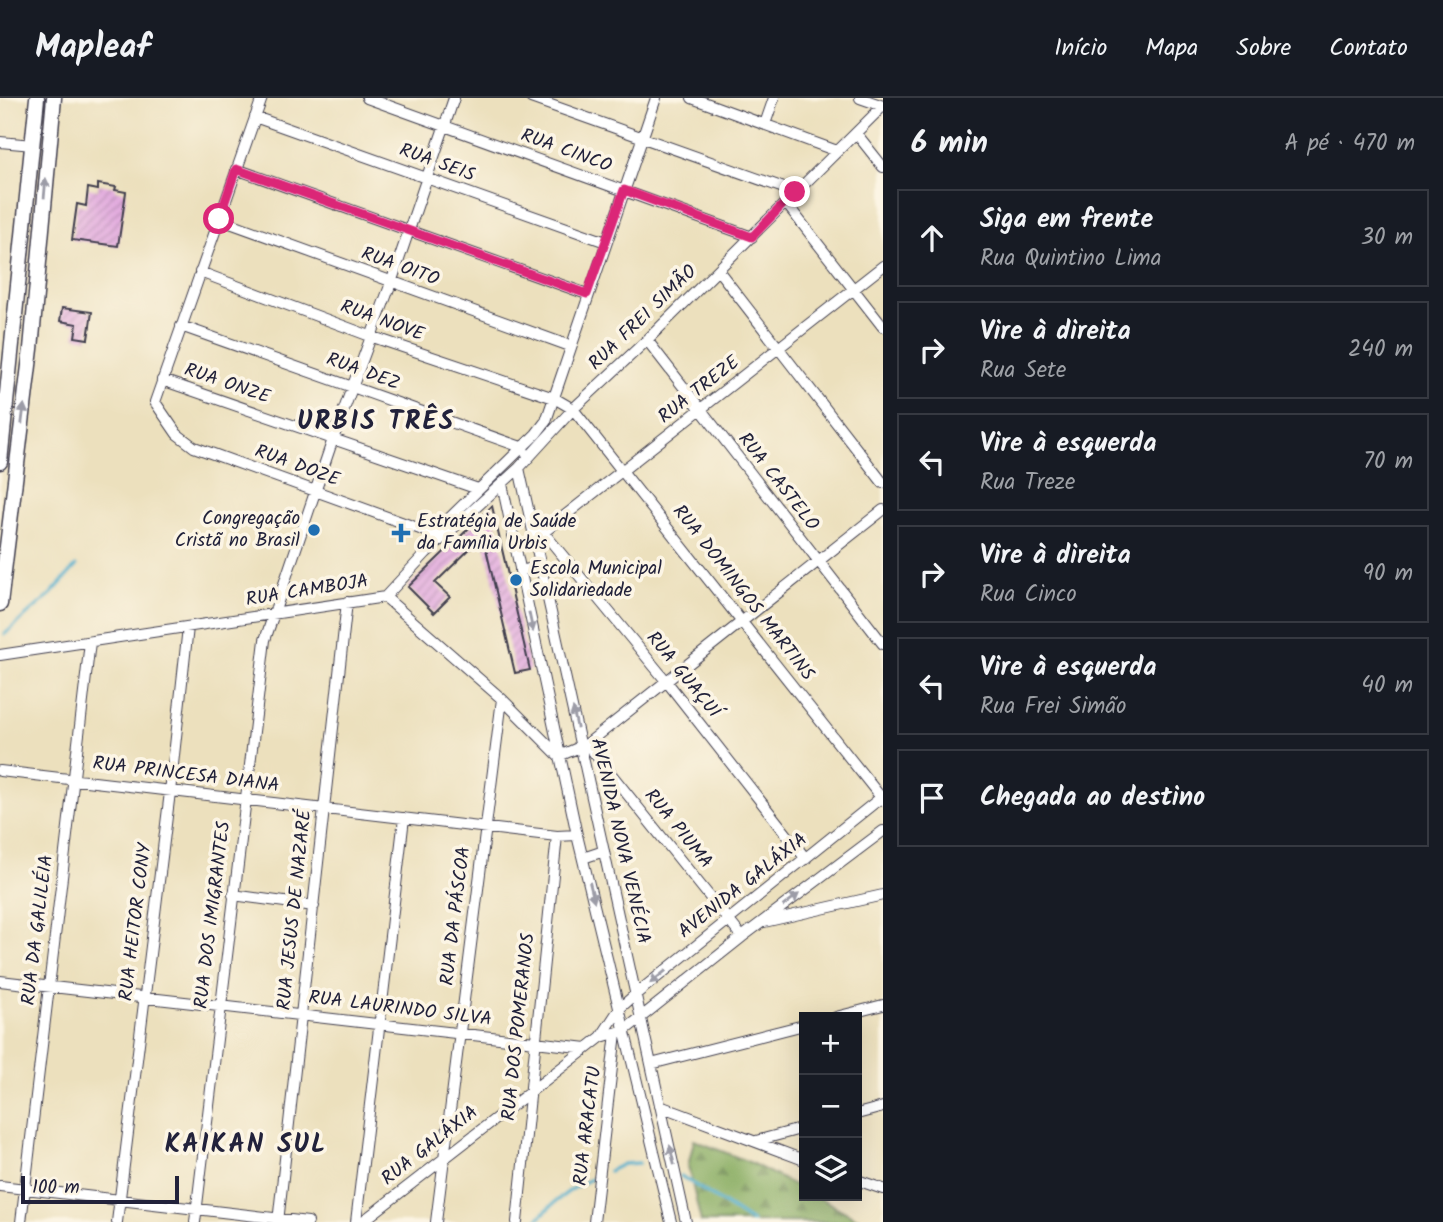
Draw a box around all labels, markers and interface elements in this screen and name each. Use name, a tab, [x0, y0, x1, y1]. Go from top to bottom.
text: Mapleaf	[35, 22, 151, 75]
text: Início	[1054, 29, 1107, 68]
text: Mapa	[1145, 29, 1198, 68]
text: Sobre	[1236, 29, 1291, 68]
text: Contato	[1329, 29, 1408, 68]
text: 6 min	[911, 120, 988, 168]
street label: RUA CINCO	[516, 121, 616, 181]
text: A pé · 470 m	[1285, 126, 1415, 162]
street label: RUA SEIS	[395, 135, 479, 191]
route end	[779, 176, 810, 207]
one-way arrow	[40, 177, 51, 199]
text: Siga em frente	[980, 199, 1153, 241]
route start	[203, 203, 234, 234]
icon: ahead	[913, 219, 951, 257]
text: 30 m	[1361, 220, 1413, 256]
street label: RUA OITO	[357, 239, 444, 295]
text: Rua Quintino Lima	[980, 241, 1161, 277]
street label: RUA FREI SIMÃO	[582, 258, 705, 378]
street label: RUA NOVE	[336, 292, 429, 350]
text: Vire à direita	[980, 311, 1131, 353]
icon: right	[913, 331, 951, 369]
text: 240 m	[1348, 332, 1413, 368]
street label: RUA DEZ	[322, 345, 404, 399]
street label: RUA TREZE	[652, 348, 747, 432]
text: Rua Sete	[980, 353, 1066, 389]
street label: RUA ONZE	[180, 355, 275, 413]
district label: URBIS TRÊS	[297, 401, 455, 443]
one-way arrow	[18, 403, 29, 425]
text: Vire à esquerda	[980, 423, 1157, 465]
street label: RUA CASTELO	[730, 426, 826, 538]
street label: RUA DOZE	[250, 437, 345, 496]
icon: left	[913, 443, 951, 481]
text: 70 m	[1363, 444, 1413, 480]
text: Rua Treze	[980, 465, 1075, 501]
street label: RUA DOMINGOS MARTINS	[664, 498, 822, 688]
place label: Congregação Cristã no Brasil	[175, 504, 300, 556]
place label: Estratégia de Saúde da Família Urbis	[417, 507, 577, 559]
marker: Congregação Cristã no Brasil	[306, 522, 322, 538]
marker: Estratégia de Saúde da Família Urbis	[391, 523, 411, 543]
text: Vire à direita	[980, 535, 1131, 577]
place label: Escola Municipal Solidariedade	[530, 554, 662, 606]
icon: right	[913, 555, 951, 593]
text: 90 m	[1363, 556, 1413, 592]
street label: RUA CAMBOJA	[244, 567, 370, 615]
marker: Escola Municipal Solidariedade	[508, 572, 524, 588]
text: Rua Cinco	[980, 577, 1077, 613]
one-way arrow	[526, 611, 537, 633]
street label: RUA GUAÇUÍ	[638, 625, 730, 728]
text: Vire à esquerda	[980, 647, 1157, 689]
icon: left	[913, 667, 951, 705]
text: 40 m	[1361, 668, 1413, 704]
text: Rua Frei Simão	[980, 689, 1126, 725]
one-way arrow	[569, 707, 580, 729]
street label: AVENIDA NOVA VENÉCIA	[582, 735, 658, 947]
street label: RUA PRINCESA DIANA	[91, 749, 281, 801]
text: Chegada ao destino	[980, 777, 1205, 819]
icon: arrive	[913, 779, 951, 817]
street label: RUA PIUMA	[636, 782, 720, 876]
street label: RUA JESUS DE NAZARÉ	[270, 807, 321, 1012]
street label: RUA DOS IMIGRANTES	[187, 820, 239, 1010]
street label: AVENIDA GALÁXIA	[672, 826, 814, 946]
street label: RUA HEITOR CONY	[111, 840, 161, 1003]
street label: RUA DA PÁSCOA	[433, 845, 479, 987]
street label: RUA DA GALILÉIA	[14, 853, 62, 1007]
one-way arrow	[586, 881, 597, 903]
one-way arrow	[782, 893, 800, 907]
street label: RUA DOS POMERANOS	[494, 932, 544, 1122]
one-way arrow	[649, 969, 667, 984]
street label: RUA LAURINDO SILVA	[307, 983, 493, 1035]
map controls	[799, 1012, 862, 1201]
button: +	[799, 1012, 862, 1075]
street label: RUA ARACATU	[566, 1064, 610, 1188]
button: −	[799, 1075, 862, 1138]
street label: RUA GALÁXIA	[375, 1098, 485, 1194]
district label: KAIKAN SUL	[165, 1124, 327, 1166]
button: layers	[799, 1138, 862, 1201]
one-way arrow	[666, 1144, 677, 1166]
scale bar	[21, 1173, 178, 1205]
text: 100 m	[32, 1173, 80, 1203]

